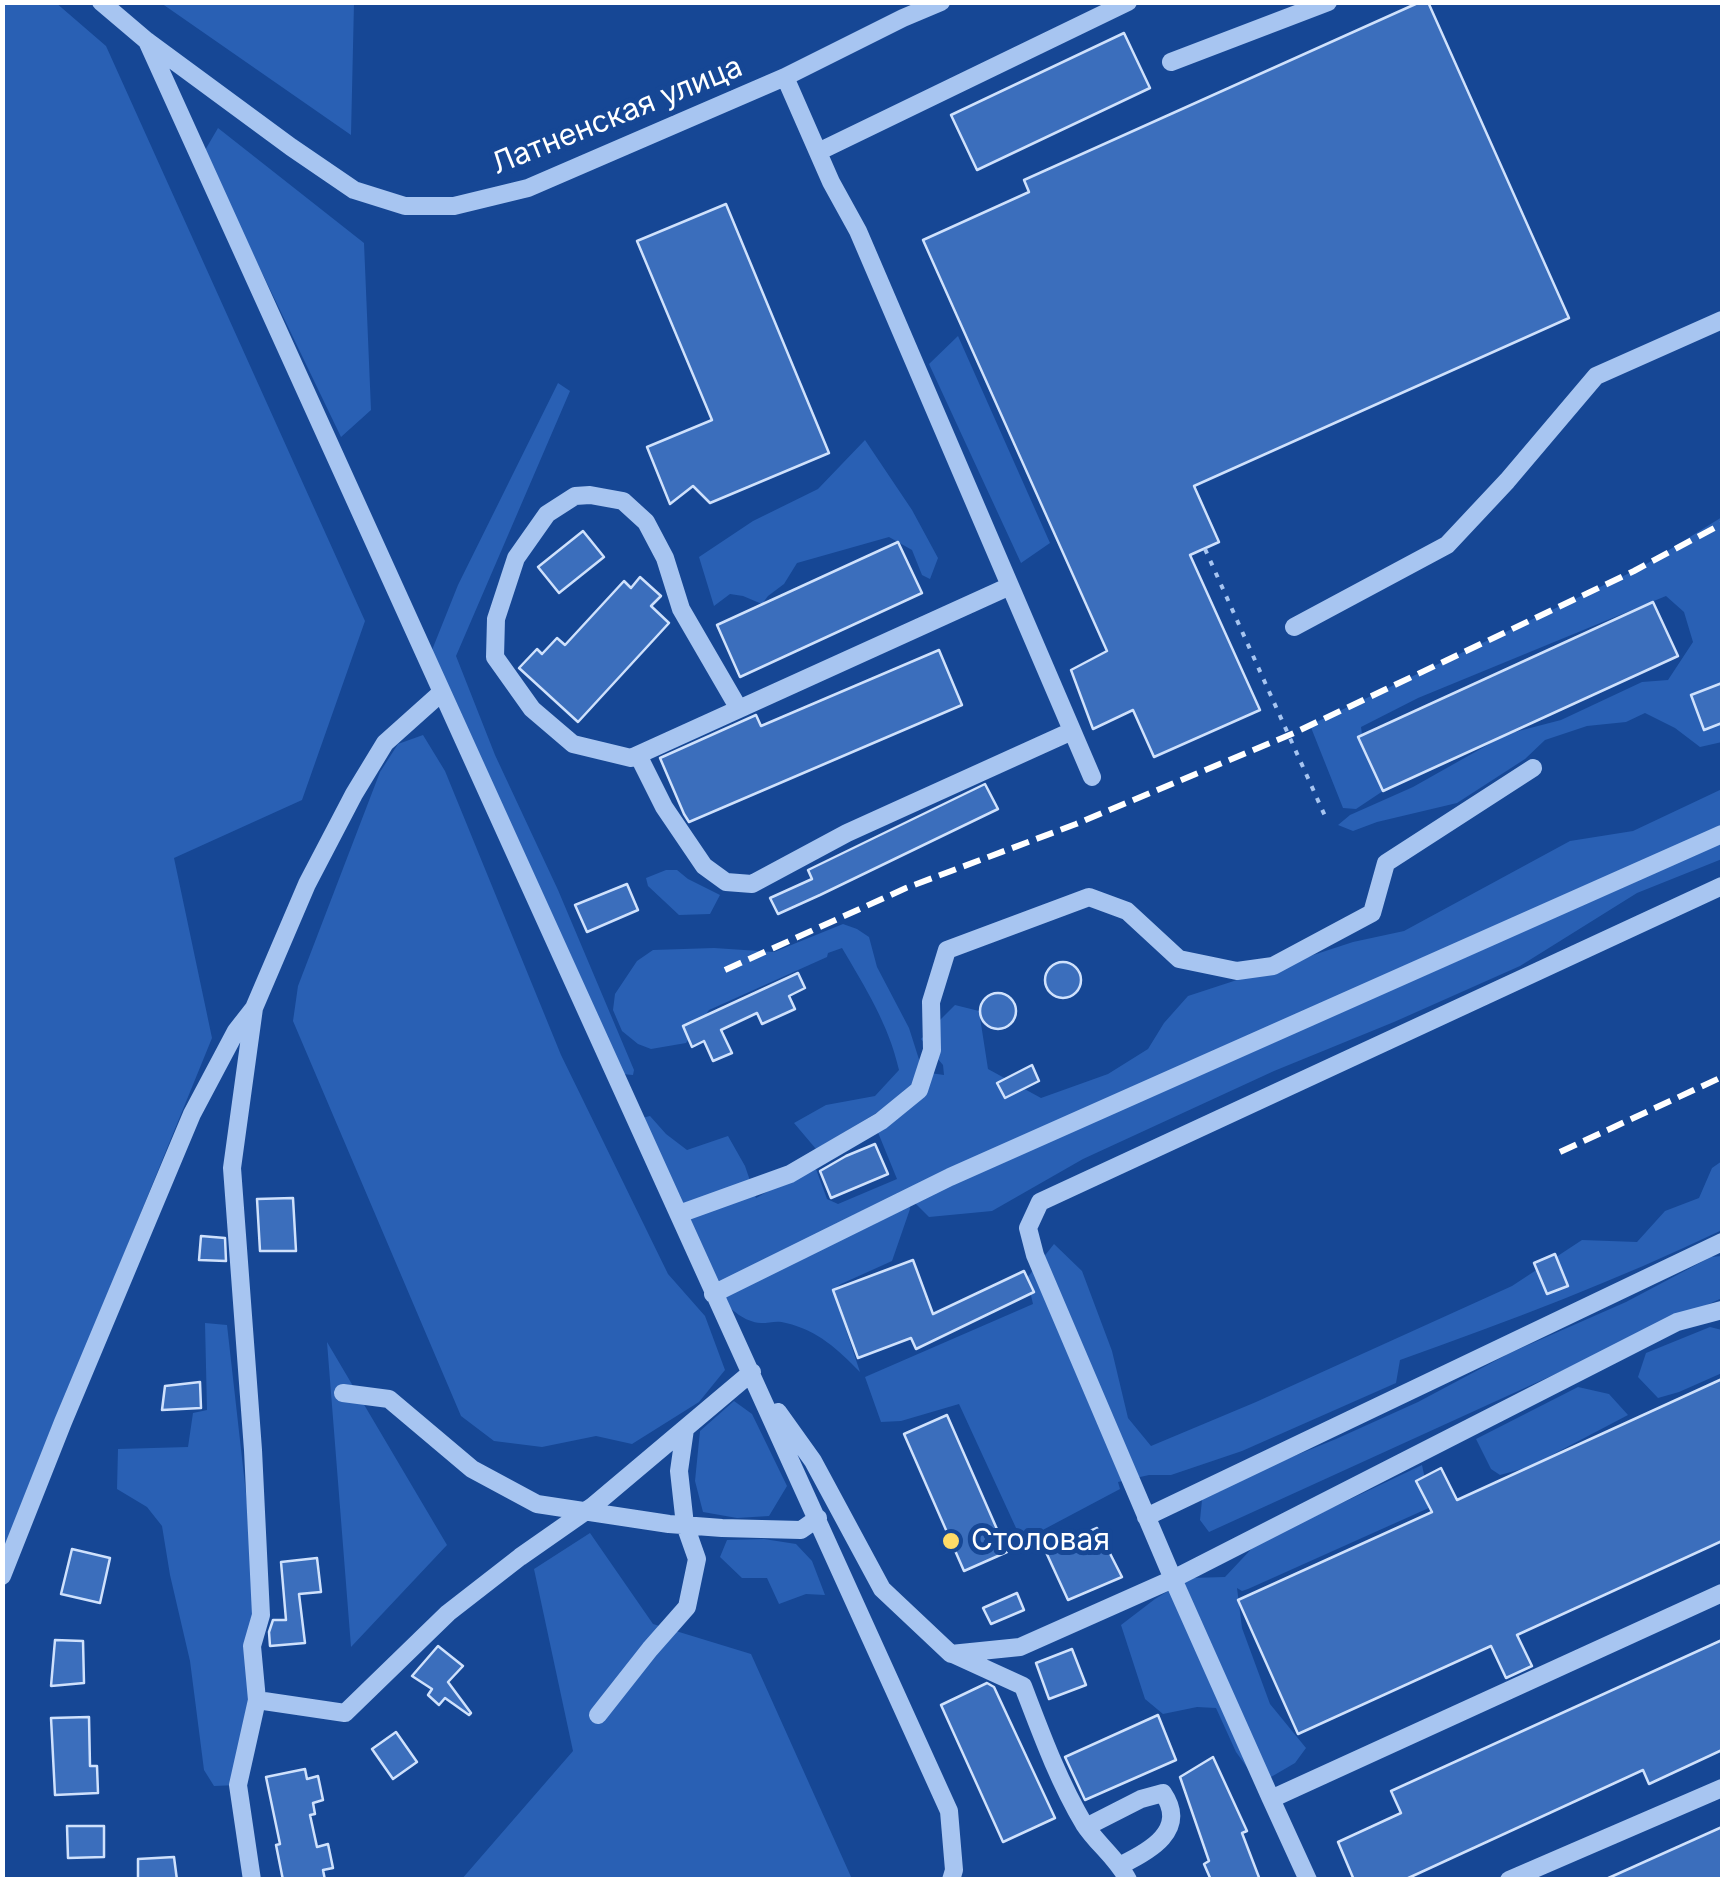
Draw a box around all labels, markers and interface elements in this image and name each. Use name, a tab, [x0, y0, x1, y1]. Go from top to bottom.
street label: Латненская улица	[486, 49, 748, 183]
place label: Столовая	[971, 1523, 1110, 1559]
marker: Столовая	[940, 1530, 962, 1552]

